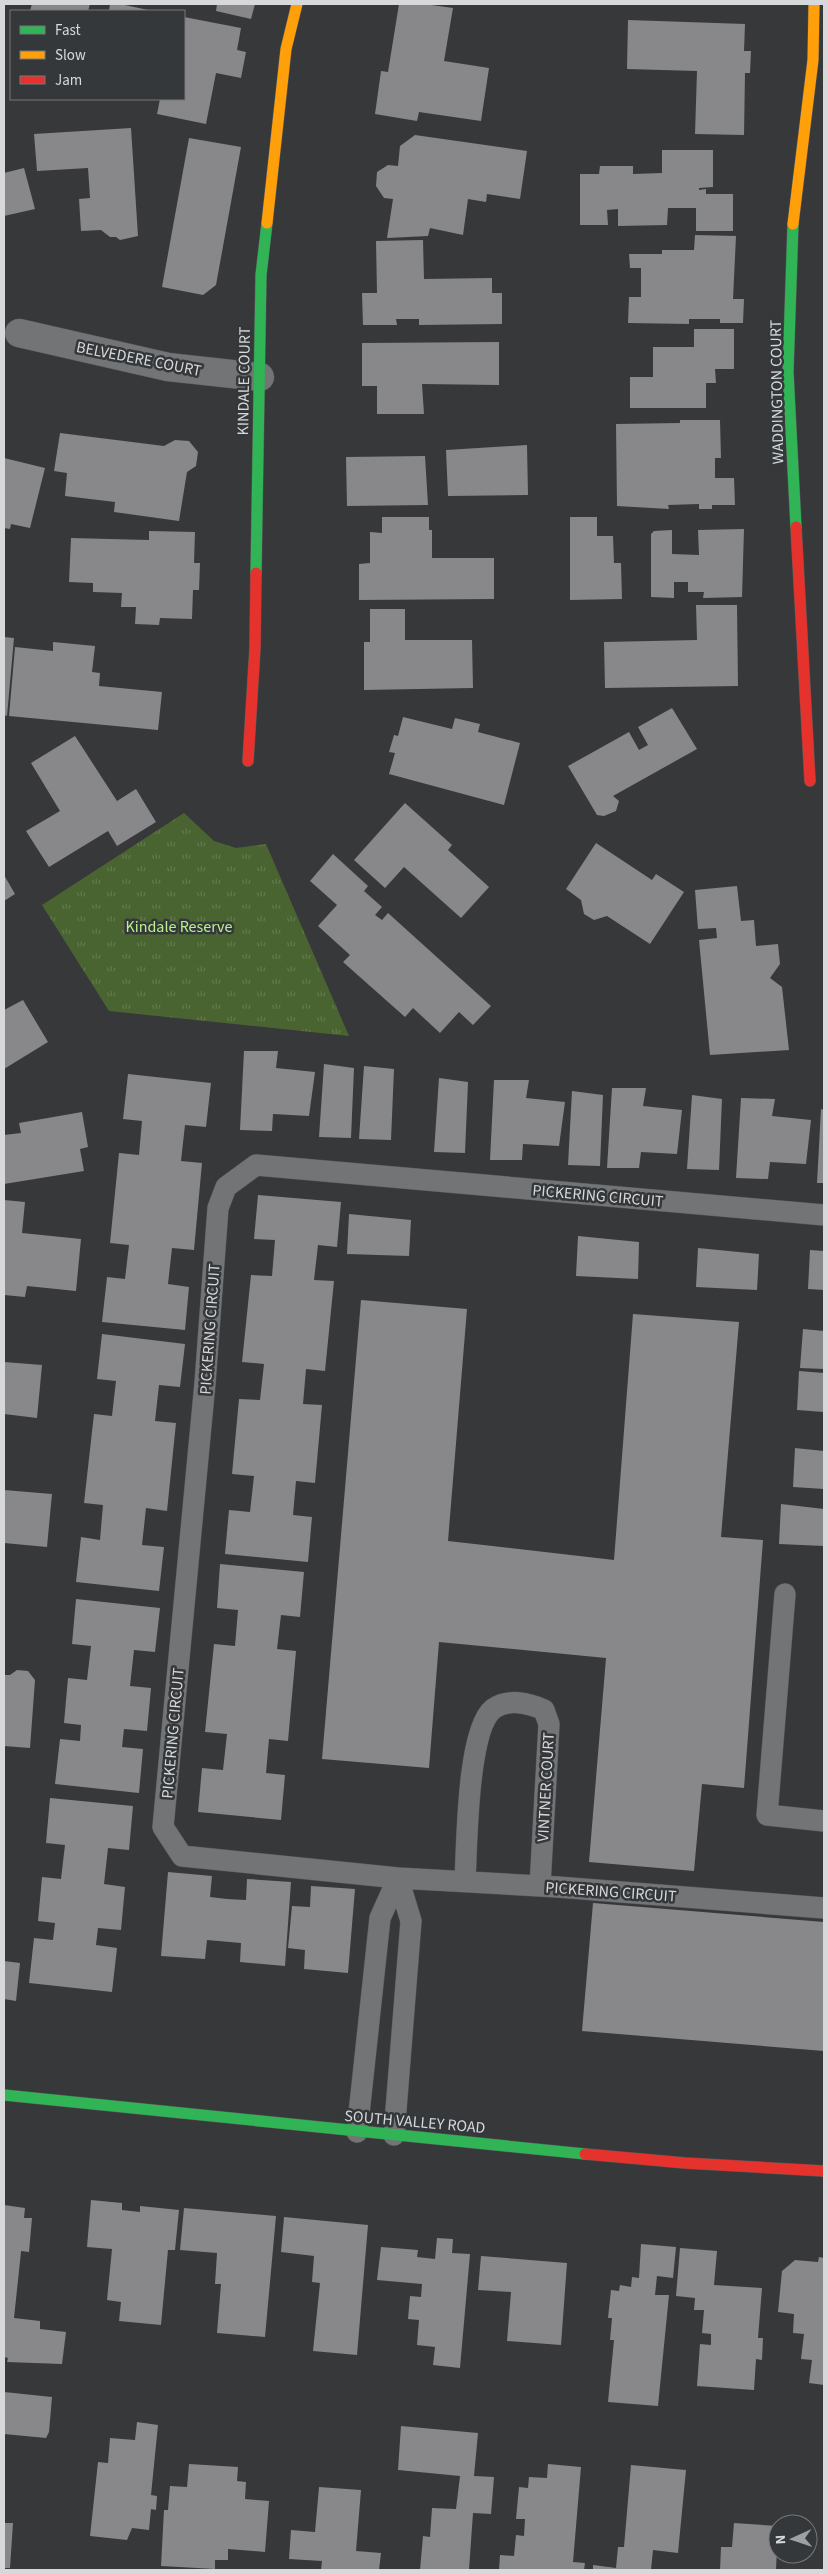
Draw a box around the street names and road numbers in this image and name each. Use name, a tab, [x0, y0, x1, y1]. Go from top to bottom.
street label: WADDINGTON COURT	[765, 319, 789, 464]
street label: KINDALE COURT	[232, 326, 256, 436]
street label: BELVEDERE COURT	[74, 336, 204, 382]
street label: PICKERING CIRCUIT	[532, 1179, 665, 1213]
street label: PICKERING CIRCUIT	[194, 1262, 226, 1395]
street label: PICKERING CIRCUIT	[156, 1666, 190, 1799]
street label: VINTNER COURT	[532, 1731, 560, 1842]
street label: PICKERING CIRCUIT	[545, 1876, 678, 1908]
street label: SOUTH VALLEY ROAD	[344, 2105, 486, 2139]

